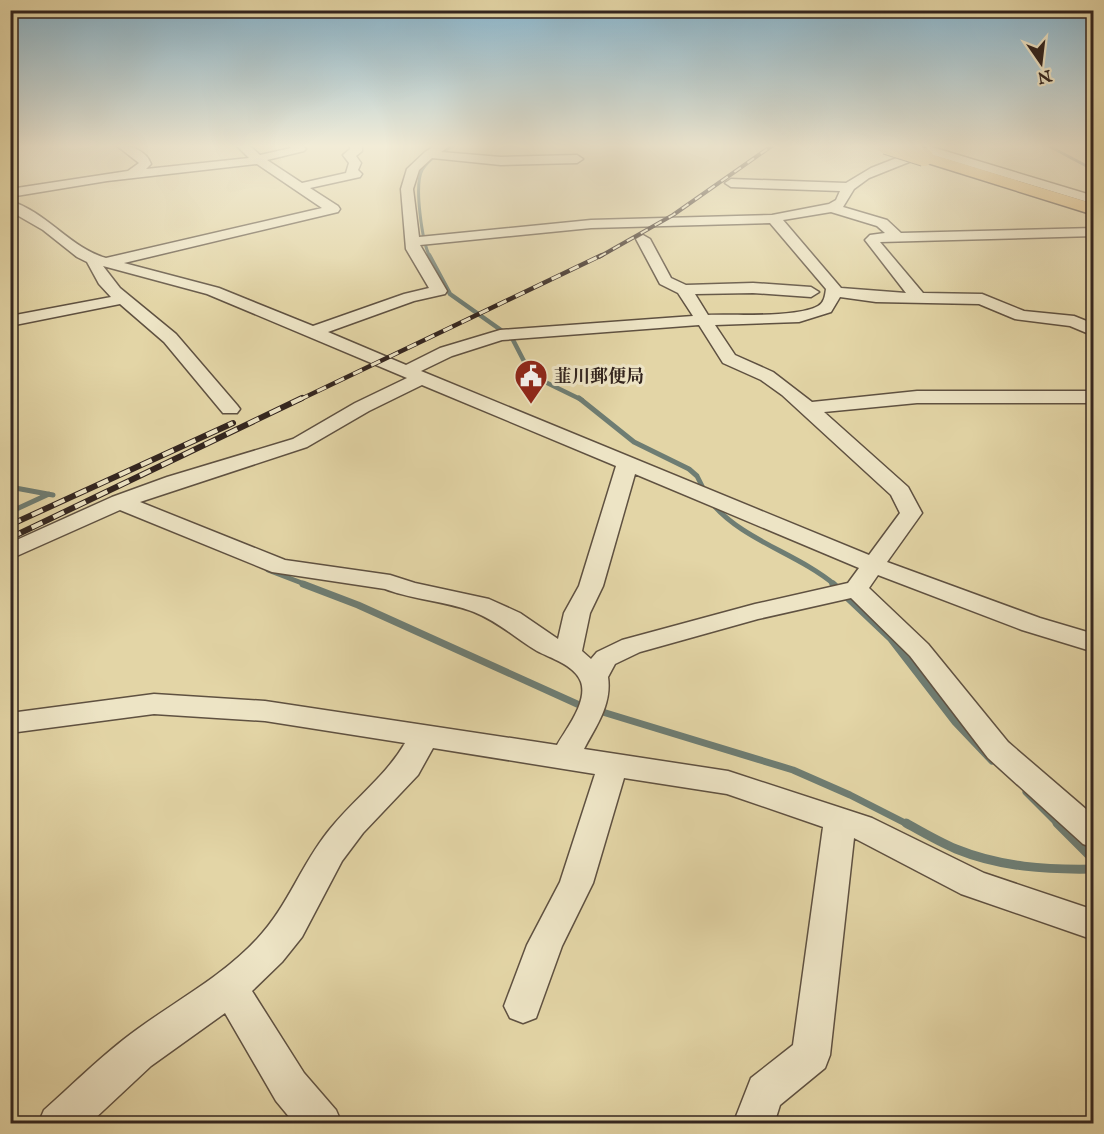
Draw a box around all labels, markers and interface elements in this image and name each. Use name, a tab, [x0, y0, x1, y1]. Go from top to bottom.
north arrow	[1011, 33, 1071, 93]
text: N	[1035, 64, 1054, 87]
public building icon: 韮川郵便局	[513, 358, 549, 405]
place label: 韮川郵便局	[554, 366, 644, 389]

